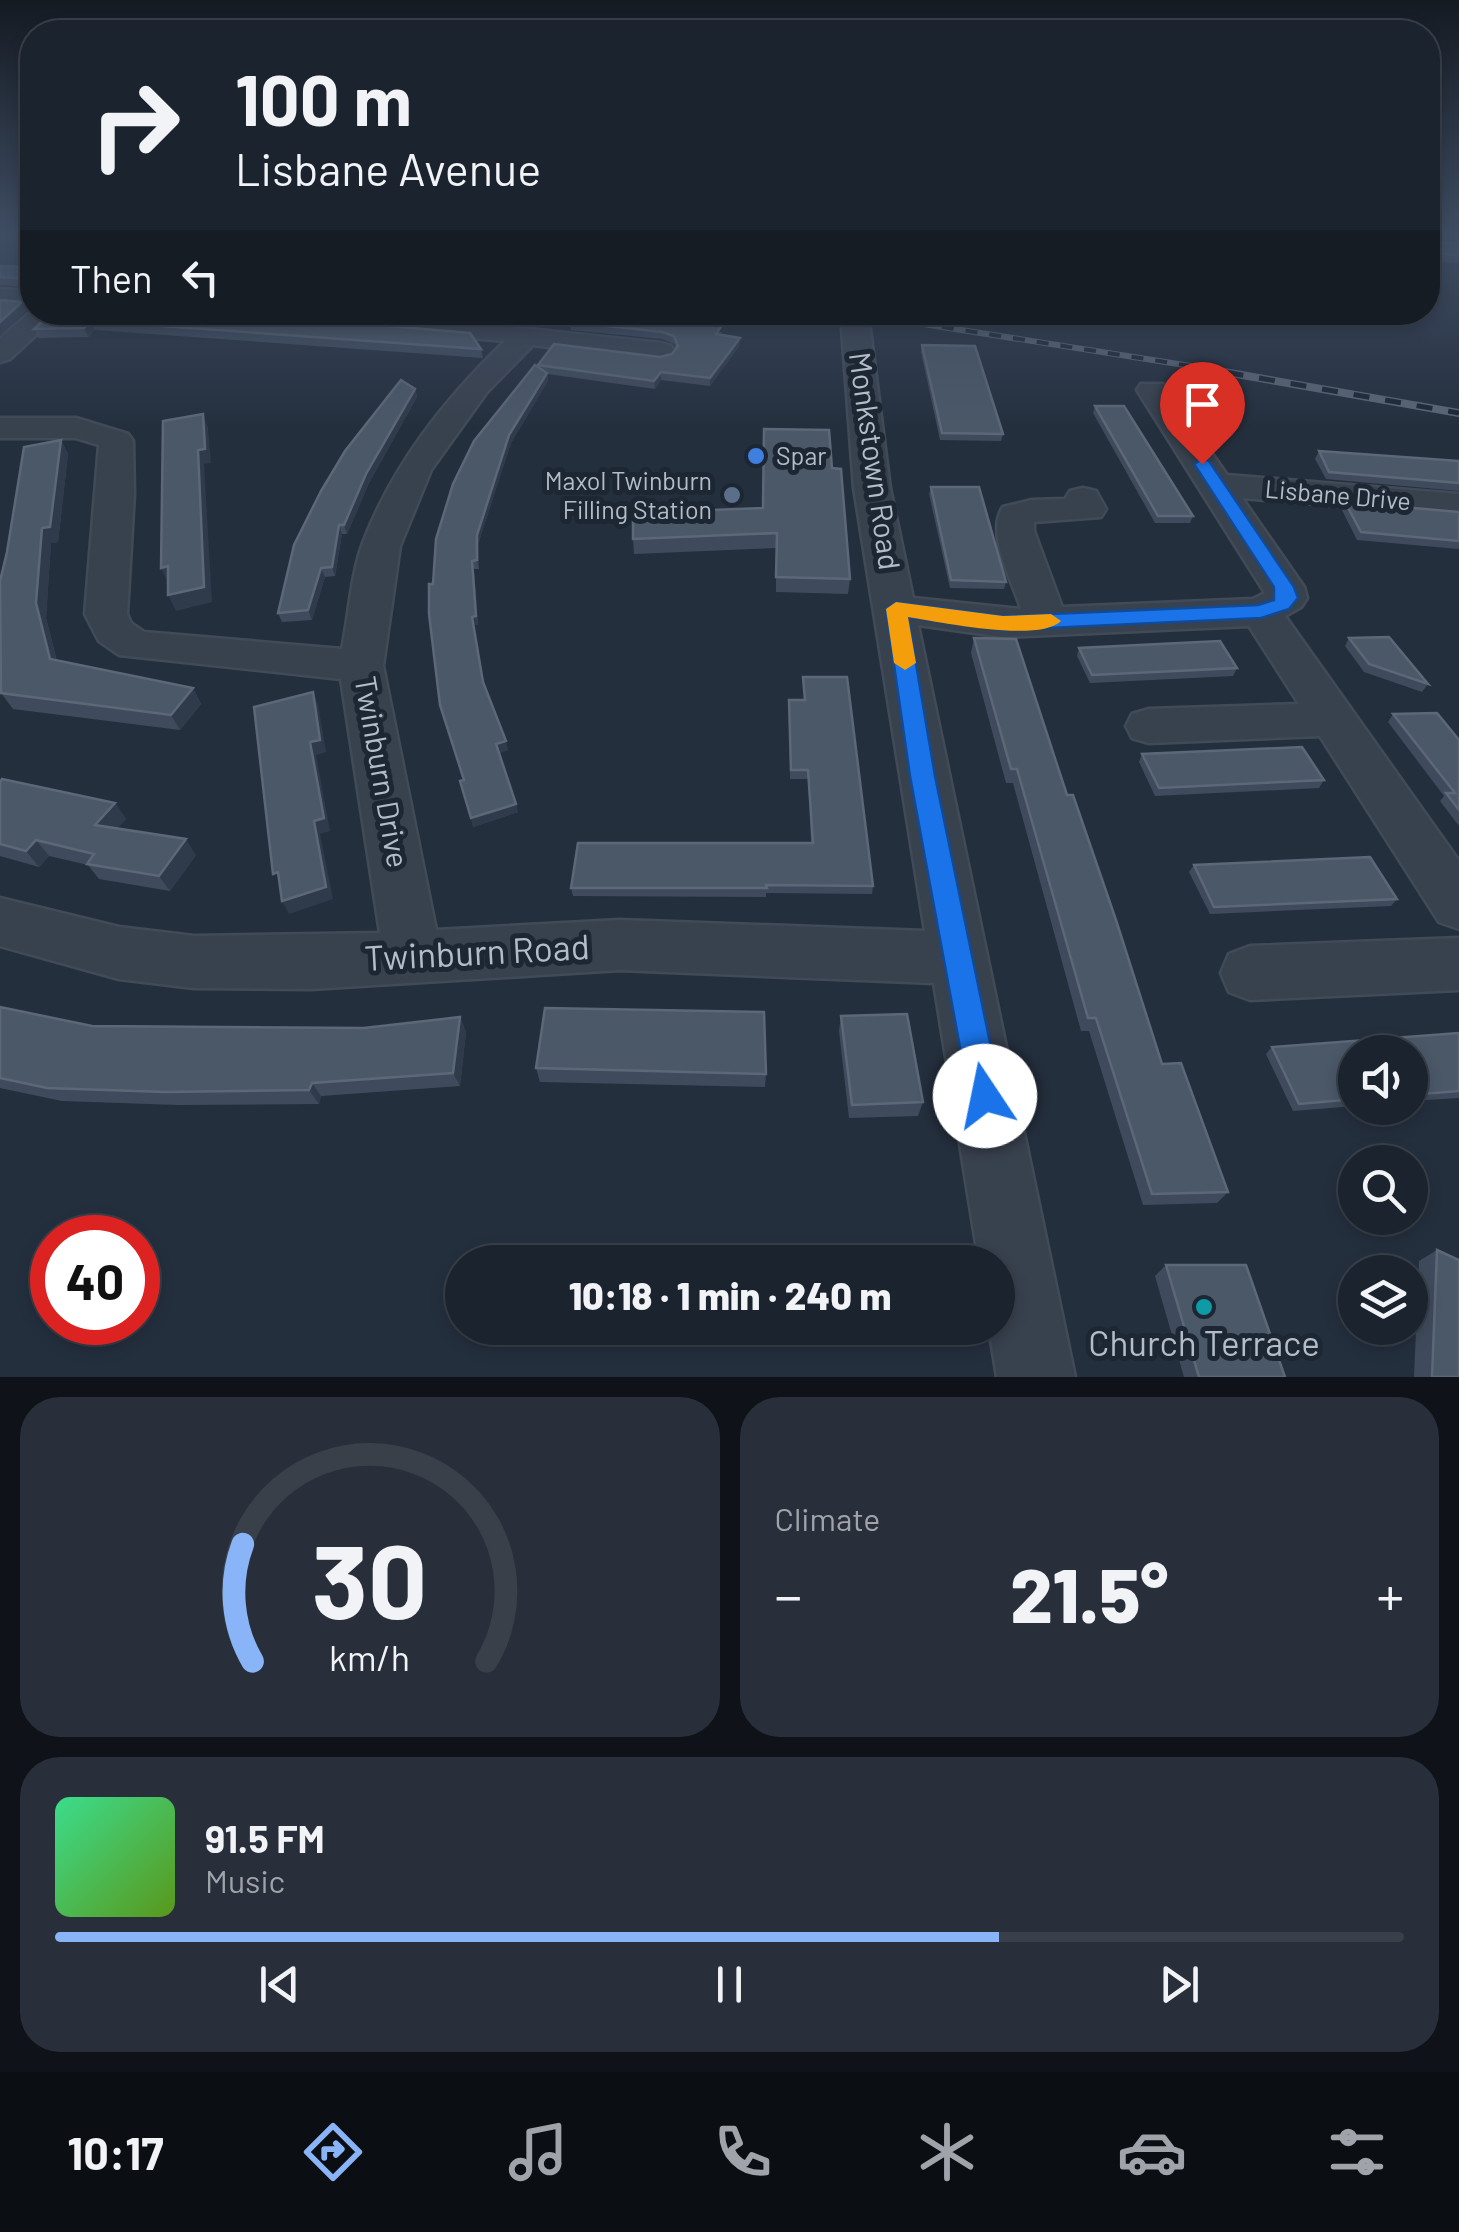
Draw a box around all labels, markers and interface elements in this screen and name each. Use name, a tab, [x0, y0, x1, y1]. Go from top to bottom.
text: 100 m	[235, 56, 412, 140]
icon: right	[70, 60, 200, 190]
text: Lisbane Avenue	[235, 141, 541, 195]
icon: left	[173, 250, 228, 305]
text: Then	[70, 255, 153, 301]
street label: Monkstown Road	[843, 349, 909, 572]
pin	[1160, 362, 1245, 465]
icon: arrive	[1175, 377, 1230, 432]
place label: Spar	[776, 440, 826, 470]
marker: Spar	[745, 445, 767, 467]
place label: Maxol Twinburn Filling Station	[545, 465, 712, 524]
street label: Lisbane Drive	[1264, 473, 1412, 515]
marker: Maxol Twinburn Filling Station	[721, 484, 743, 506]
street label: Twinburn Drive	[348, 673, 418, 870]
street label: Twinburn Road	[363, 924, 591, 978]
map controls	[1338, 1035, 1428, 1345]
button: sound	[1338, 1035, 1428, 1125]
position arrow	[933, 1044, 1037, 1148]
button: search	[1338, 1145, 1428, 1235]
speed limit sign: 40	[30, 1215, 160, 1345]
button: layers	[1338, 1255, 1428, 1345]
text: 10:18 · 1 min · 240 m	[569, 1272, 891, 1318]
marker: Church Terrace	[1193, 1296, 1215, 1318]
place label: Church Terrace	[1088, 1321, 1320, 1363]
text: Climate	[775, 1499, 880, 1537]
text: 30	[312, 1515, 427, 1640]
text: 21.5°	[1010, 1548, 1168, 1638]
text: −	[775, 1561, 802, 1627]
text: +	[1376, 1561, 1404, 1627]
text: km/h	[329, 1635, 410, 1678]
text: 91.5 FM	[205, 1815, 325, 1861]
text: Music	[205, 1861, 285, 1899]
icon: previous	[252, 1957, 307, 2012]
icon: pause	[702, 1957, 757, 2012]
icon: next	[1152, 1957, 1207, 2012]
icon: directions	[298, 2117, 368, 2187]
icon: music	[503, 2117, 573, 2187]
icon: phone	[708, 2117, 778, 2187]
icon: climate	[912, 2117, 982, 2187]
icon: car	[1117, 2117, 1187, 2187]
icon: filters	[1322, 2117, 1392, 2187]
text: 10:17	[67, 2125, 164, 2179]

